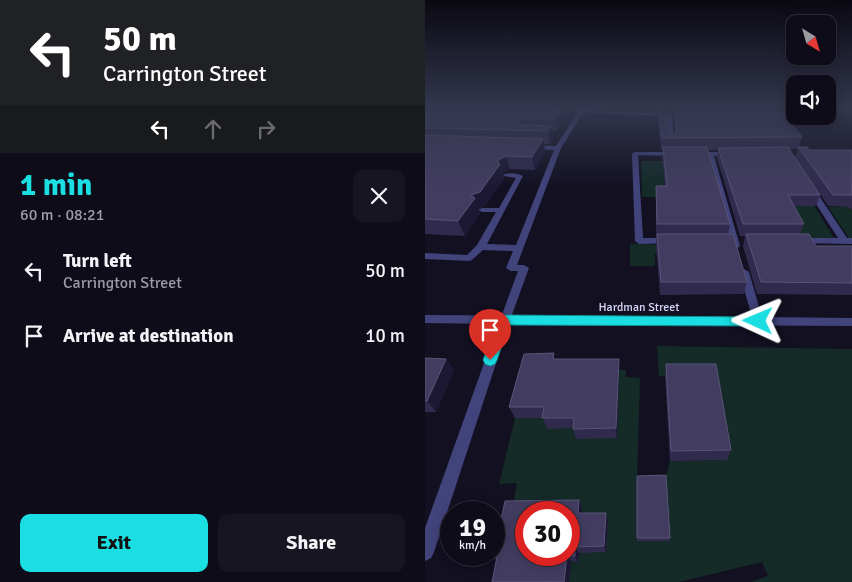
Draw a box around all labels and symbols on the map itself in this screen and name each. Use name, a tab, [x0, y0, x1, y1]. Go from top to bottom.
north arrow	[786, 15, 836, 65]
position arrow	[731, 294, 783, 346]
street label: Hardman Street	[599, 300, 679, 315]
pin	[469, 309, 511, 360]
speed limit sign: 30	[515, 501, 580, 566]

